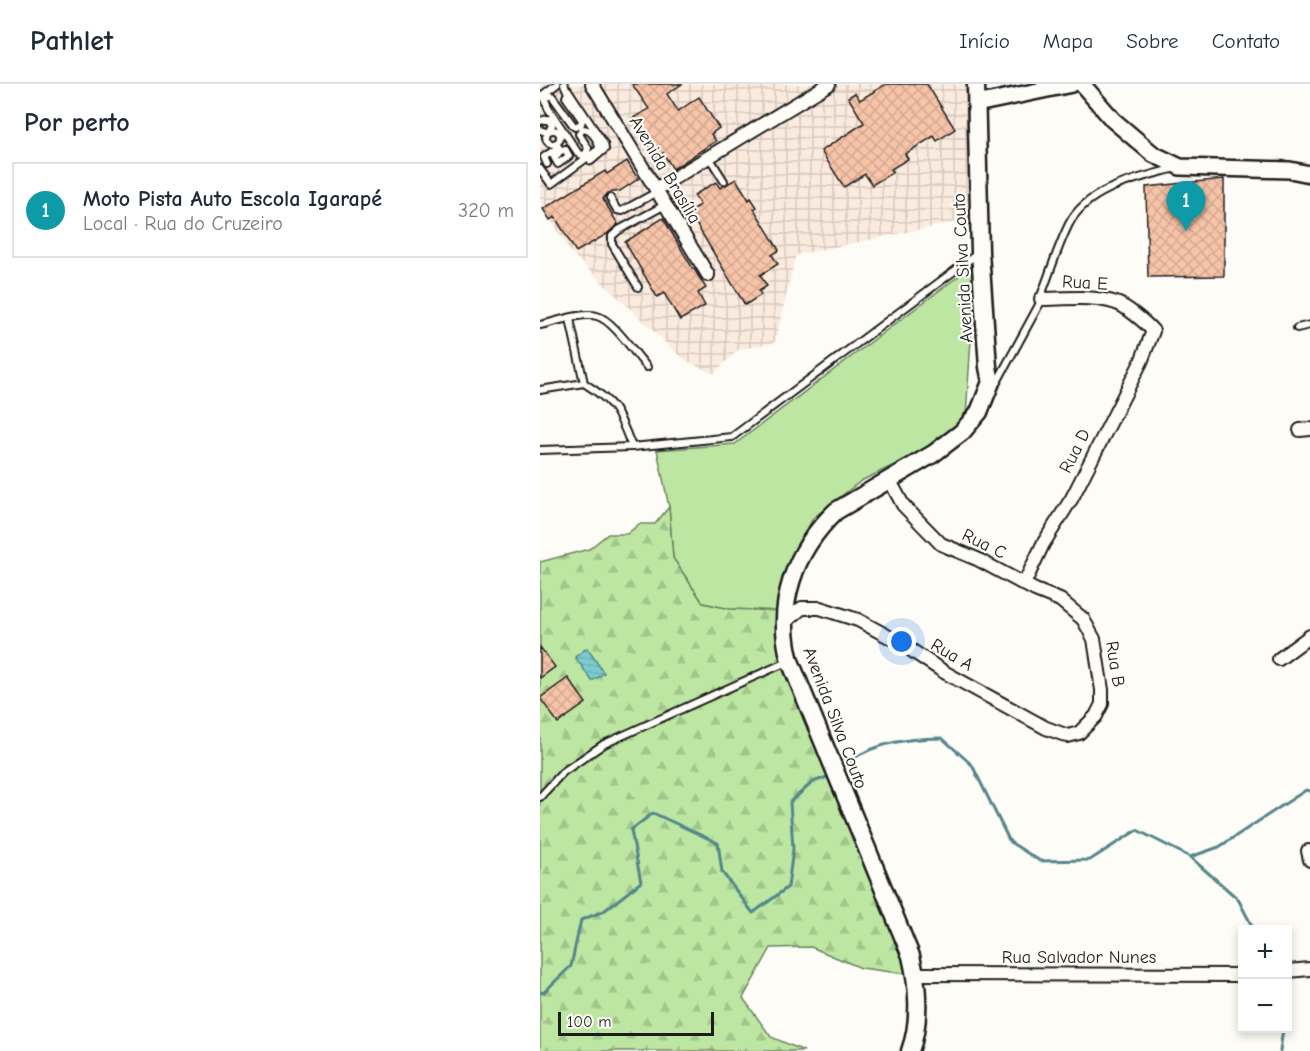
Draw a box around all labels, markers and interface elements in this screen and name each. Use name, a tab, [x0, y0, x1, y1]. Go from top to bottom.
text: Pathlet	[30, 25, 113, 57]
text: Início	[959, 29, 1010, 53]
text: Mapa	[1043, 29, 1093, 53]
text: Sobre	[1126, 29, 1179, 53]
text: Contato	[1212, 29, 1280, 53]
text: Por perto	[24, 108, 130, 138]
street label: Avenida Brasília	[625, 112, 705, 228]
pin: 1	[1166, 182, 1206, 231]
text: Moto Pista Auto Escola Igarapé	[83, 186, 382, 212]
street label: Avenida Silva Couto	[949, 193, 977, 343]
text: 1	[42, 199, 49, 222]
text: 320 m	[458, 199, 514, 222]
text: Local · Rua do Cruzeiro	[83, 212, 283, 235]
street label: Rua E	[1061, 271, 1109, 295]
street label: Rua D	[1055, 425, 1095, 477]
street label: Rua C	[959, 524, 1009, 564]
your location	[887, 627, 916, 656]
street label: Rua A	[927, 634, 977, 676]
street label: Rua B	[1101, 639, 1129, 689]
street label: Avenida Silva Couto	[798, 644, 872, 792]
map controls	[1238, 925, 1292, 1033]
button: +	[1238, 925, 1292, 979]
street label: Rua Salvador Nunes	[1002, 947, 1156, 968]
button: −	[1238, 979, 1292, 1033]
scale bar	[558, 1009, 714, 1036]
text: 100 m	[567, 1013, 611, 1031]

